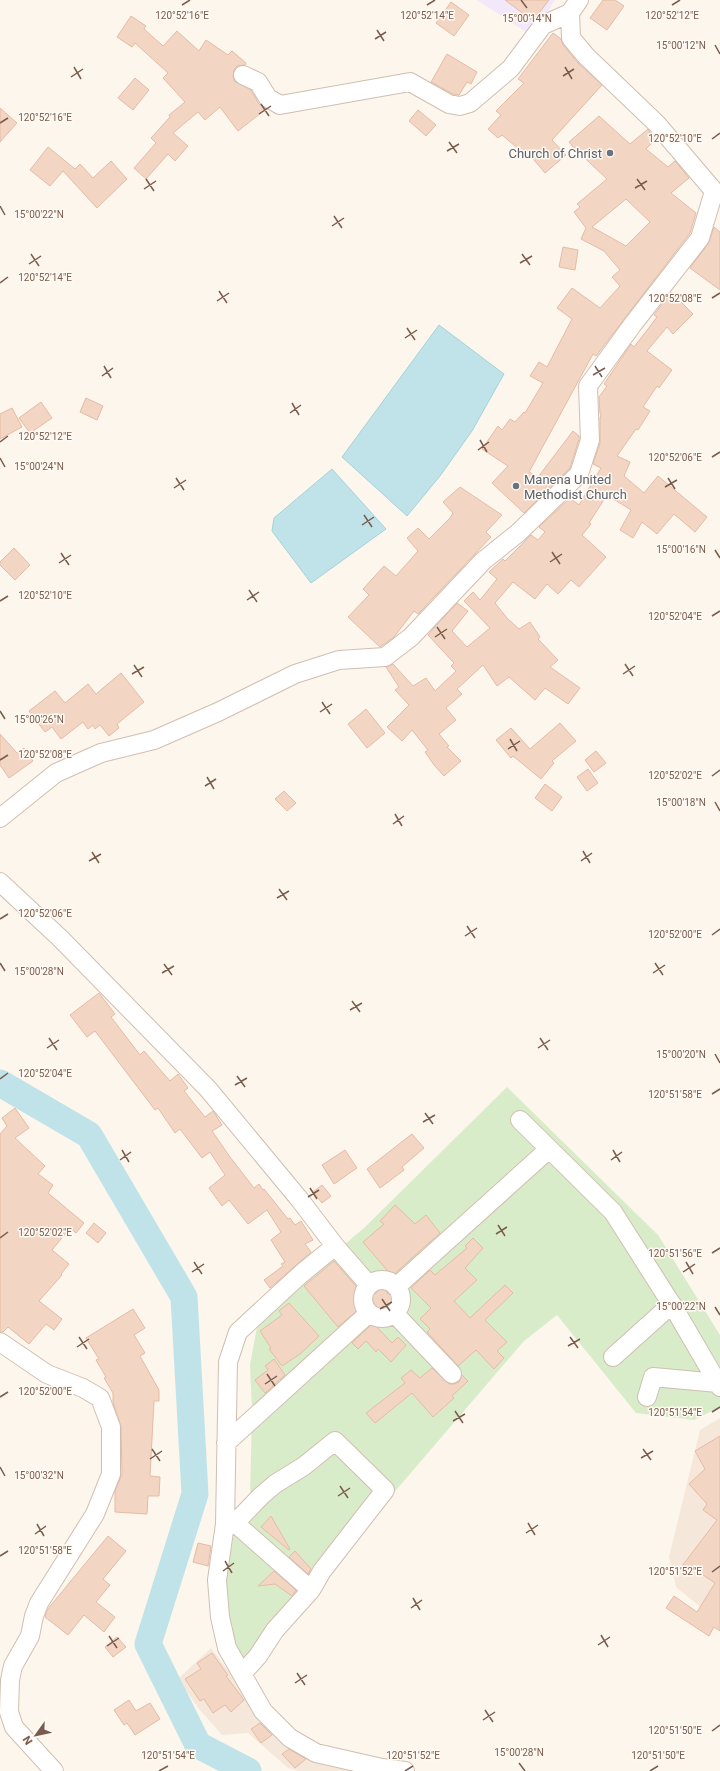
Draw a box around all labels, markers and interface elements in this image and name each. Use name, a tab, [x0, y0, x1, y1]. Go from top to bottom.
text: 120°52'16"E	[155, 10, 209, 21]
text: 120°52'14"E	[400, 10, 454, 21]
text: 120°52'12"E	[645, 10, 699, 21]
text: 15°00'14"N	[502, 13, 552, 24]
text: 15°00'12"N	[656, 40, 706, 51]
text: 120°52'16"E	[18, 112, 72, 123]
text: 120°52'10"E	[648, 133, 702, 144]
place label: Church of Christ	[508, 146, 602, 161]
marker: Church of Christ	[605, 148, 615, 158]
text: 15°00'22"N	[14, 209, 64, 220]
text: 120°52'14"E	[18, 272, 72, 283]
text: 120°52'08"E	[648, 293, 702, 304]
text: 120°52'12"E	[18, 431, 72, 442]
text: 120°52'06"E	[648, 452, 702, 463]
text: 15°00'24"N	[14, 461, 64, 472]
place label: Manena United Methodist Church	[524, 472, 627, 502]
marker: Manena United Methodist Church	[511, 481, 521, 491]
text: 15°00'16"N	[656, 544, 706, 555]
text: 120°52'10"E	[18, 590, 72, 601]
text: 120°52'04"E	[648, 611, 702, 622]
text: 15°00'26"N	[14, 714, 64, 725]
text: 120°52'08"E	[18, 749, 72, 760]
text: 120°52'02"E	[648, 770, 702, 781]
text: 15°00'18"N	[656, 797, 706, 808]
text: 120°52'06"E	[18, 908, 72, 919]
text: 120°52'00"E	[648, 929, 702, 940]
text: 15°00'28"N	[14, 966, 64, 977]
text: 15°00'20"N	[656, 1049, 706, 1060]
text: 120°52'04"E	[18, 1068, 72, 1079]
text: 120°51'58"E	[648, 1089, 702, 1100]
text: 120°52'02"E	[18, 1227, 72, 1238]
text: 120°51'56"E	[648, 1248, 702, 1259]
text: 15°00'22"N	[656, 1301, 706, 1312]
text: 120°52'00"E	[18, 1386, 72, 1397]
text: 120°51'54"E	[648, 1407, 702, 1418]
text: 15°00'32"N	[14, 1470, 64, 1481]
text: 120°51'58"E	[18, 1545, 72, 1556]
text: 120°51'52"E	[648, 1566, 702, 1577]
north arrow	[16, 1715, 56, 1755]
text: 120°51'50"E	[648, 1725, 702, 1736]
text: N	[20, 1733, 36, 1747]
text: 15°00'28"N	[494, 1747, 544, 1758]
text: 120°51'54"E	[141, 1750, 195, 1761]
text: 120°51'52"E	[386, 1750, 440, 1761]
text: 120°51'50"E	[631, 1750, 685, 1761]

